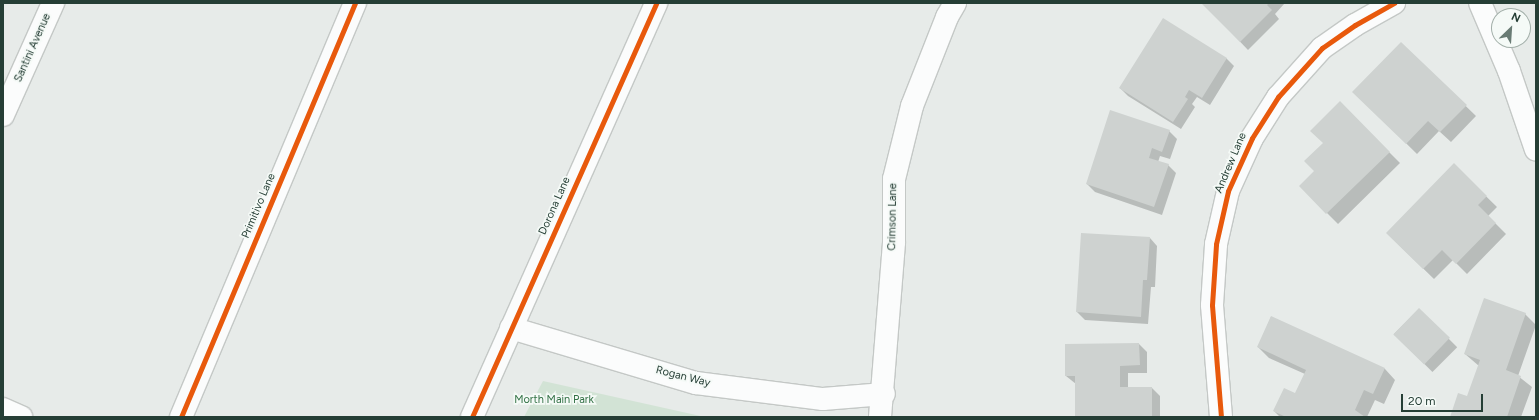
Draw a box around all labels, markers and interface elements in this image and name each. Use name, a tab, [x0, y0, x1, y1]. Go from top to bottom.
north arrow	[1491, 8, 1531, 48]
text: N	[1509, 10, 1522, 25]
street label: Santini Avenue	[12, 12, 54, 84]
street label: Andrew Lane	[1212, 131, 1250, 195]
street label: Primitivo Lane	[239, 171, 279, 241]
street label: Dorona Lane	[536, 175, 574, 237]
street label: Crimson Lane	[886, 183, 900, 251]
street label: Rogan Way	[654, 364, 712, 390]
scale bar	[1403, 386, 1485, 412]
park label: Morth Main Park	[514, 393, 594, 407]
text: 20 m	[1408, 394, 1436, 408]

